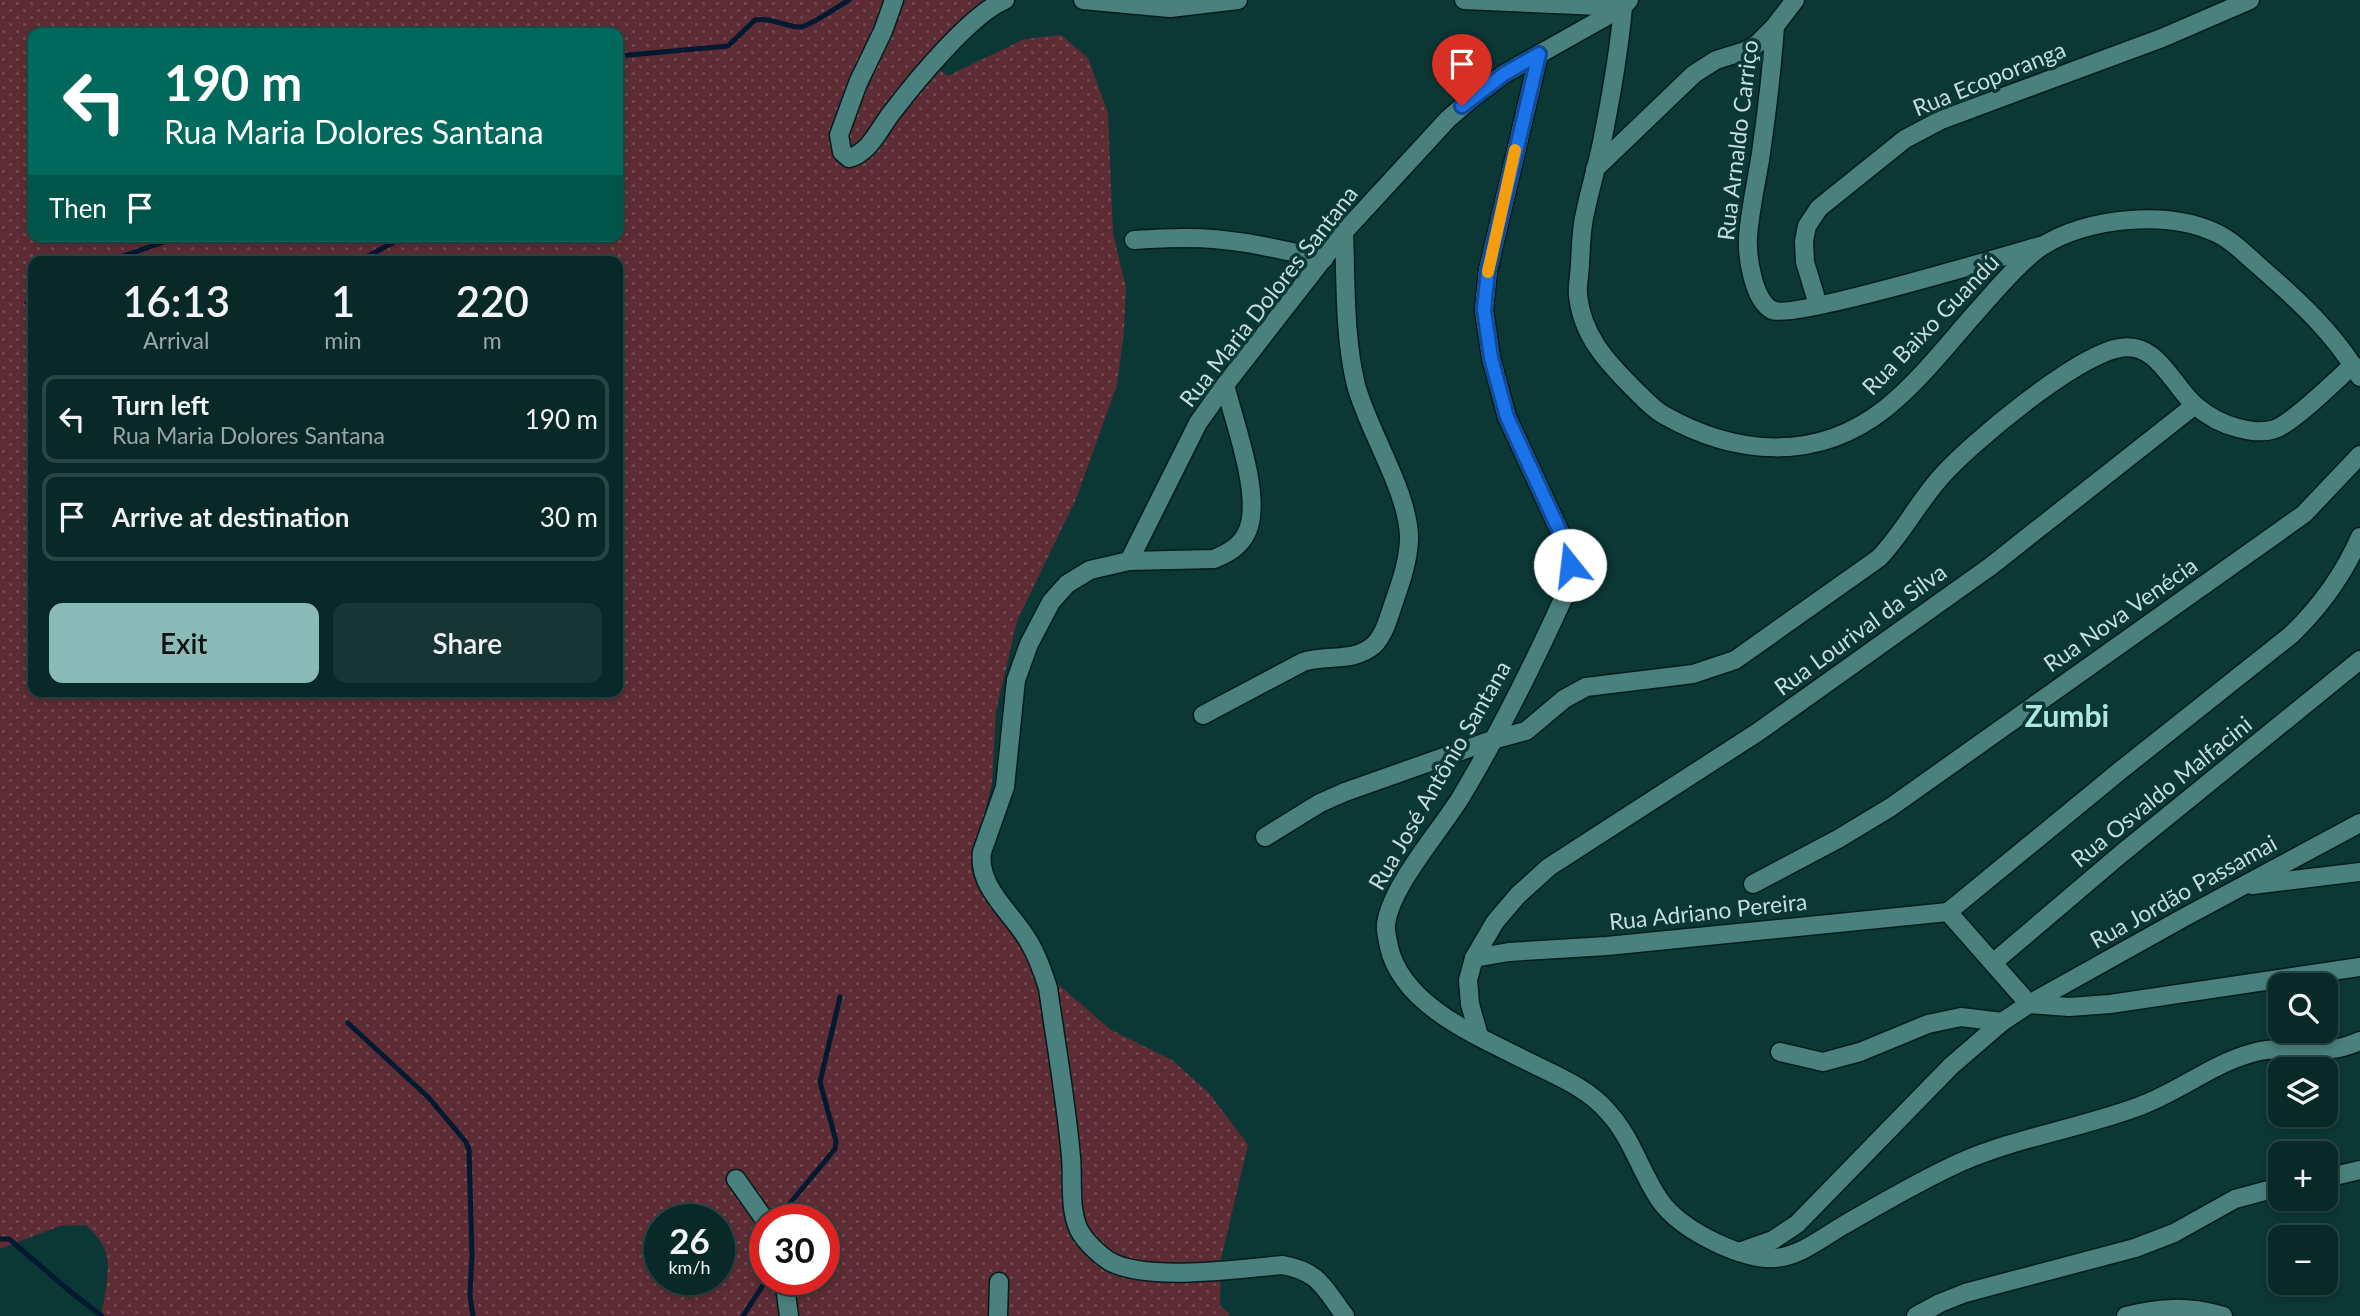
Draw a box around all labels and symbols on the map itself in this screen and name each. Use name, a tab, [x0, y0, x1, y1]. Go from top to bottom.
pin	[1432, 34, 1492, 106]
street label: Rua Ecoporanga	[1908, 35, 2070, 121]
street label: Rua Arnaldo Carriço	[1711, 38, 1763, 242]
street label: Rua Maria Dolores Santana	[1173, 180, 1363, 412]
street label: Rua Baixo Guandú	[1856, 248, 2004, 400]
position arrow	[1533, 528, 1607, 602]
street label: Rua Nova Venécia	[2038, 551, 2202, 677]
street label: Rua Lourival da Silva	[1769, 557, 1951, 701]
street label: Rua José Antônio Santana	[1362, 655, 1516, 895]
district label: Zumbi	[2025, 697, 2109, 733]
street label: Rua Osvaldo Malfacini	[2065, 709, 2257, 873]
street label: Rua Jordão Passamai	[2085, 828, 2281, 954]
street label: Rua Adriano Pereira	[1608, 887, 1808, 935]
speed limit sign: 30	[749, 1204, 840, 1295]

